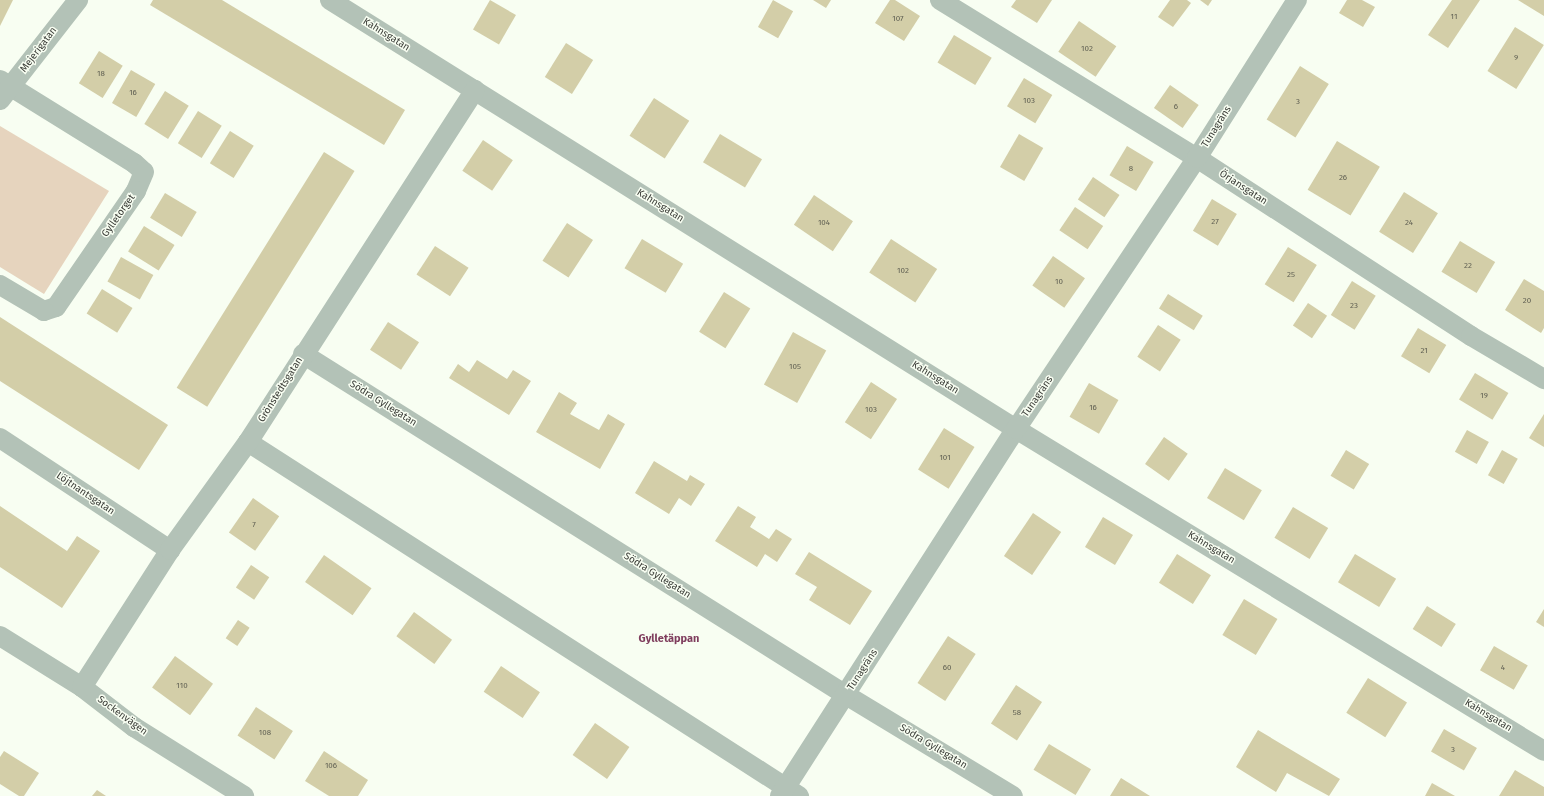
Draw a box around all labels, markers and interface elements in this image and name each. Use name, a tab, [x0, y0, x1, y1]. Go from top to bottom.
house number: 11	[1451, 12, 1457, 22]
house number: 107	[892, 14, 904, 24]
street label: Kahnsgatan	[360, 16, 412, 54]
street label: Mejerigatan	[18, 25, 60, 75]
house number: 102	[1081, 44, 1093, 54]
house number: 9	[1514, 53, 1518, 63]
house number: 18	[97, 69, 105, 79]
house number: 16	[129, 88, 137, 98]
house number: 103	[1023, 96, 1035, 106]
house number: 3	[1296, 97, 1300, 107]
house number: 6	[1174, 102, 1178, 112]
street label: Tunagräns	[1200, 104, 1234, 150]
house number: 8	[1129, 164, 1133, 174]
street label: Örjansgatan	[1217, 168, 1269, 208]
house number: 26	[1339, 173, 1347, 183]
street label: Kahnsgatan	[634, 187, 686, 225]
street label: Gylletorget	[100, 192, 138, 240]
house number: 27	[1211, 217, 1219, 227]
house number: 104	[818, 218, 830, 228]
house number: 24	[1405, 218, 1413, 228]
house number: 22	[1464, 261, 1472, 271]
house number: 102	[897, 266, 909, 276]
house number: 25	[1287, 270, 1295, 280]
house number: 10	[1055, 277, 1063, 287]
house number: 20	[1523, 296, 1531, 306]
house number: 23	[1350, 301, 1358, 311]
house number: 21	[1420, 346, 1428, 356]
street label: Grönstedtsgatan	[256, 355, 306, 425]
street label: Kahnsgatan	[909, 359, 961, 397]
house number: 105	[789, 362, 801, 372]
street label: Tunagräns	[1020, 374, 1056, 420]
street label: Södra Gyllegatan	[347, 379, 419, 429]
house number: 19	[1480, 391, 1488, 401]
house number: 16	[1089, 403, 1097, 413]
house number: 103	[865, 405, 877, 415]
house number: 101	[939, 453, 951, 463]
street label: Löjtnantsgatan	[54, 470, 116, 518]
house number: 7	[252, 520, 256, 530]
street label: Kahnsgatan	[1185, 529, 1237, 567]
street label: Södra Gyllegatan	[621, 551, 693, 601]
district label: Gylletäppan	[639, 632, 699, 646]
street label: Tunagräns	[845, 647, 881, 693]
house number: 60	[943, 663, 951, 673]
house number: 4	[1501, 663, 1505, 673]
house number: 110	[176, 681, 188, 691]
street label: Sockenvägen	[95, 694, 149, 738]
street label: Kahnsgatan	[1462, 697, 1514, 735]
house number: 58	[1013, 708, 1021, 718]
street label: Södra Gyllegatan	[897, 722, 969, 772]
house number: 108	[259, 728, 271, 738]
house number: 3	[1451, 745, 1455, 755]
house number: 106	[325, 761, 337, 771]

